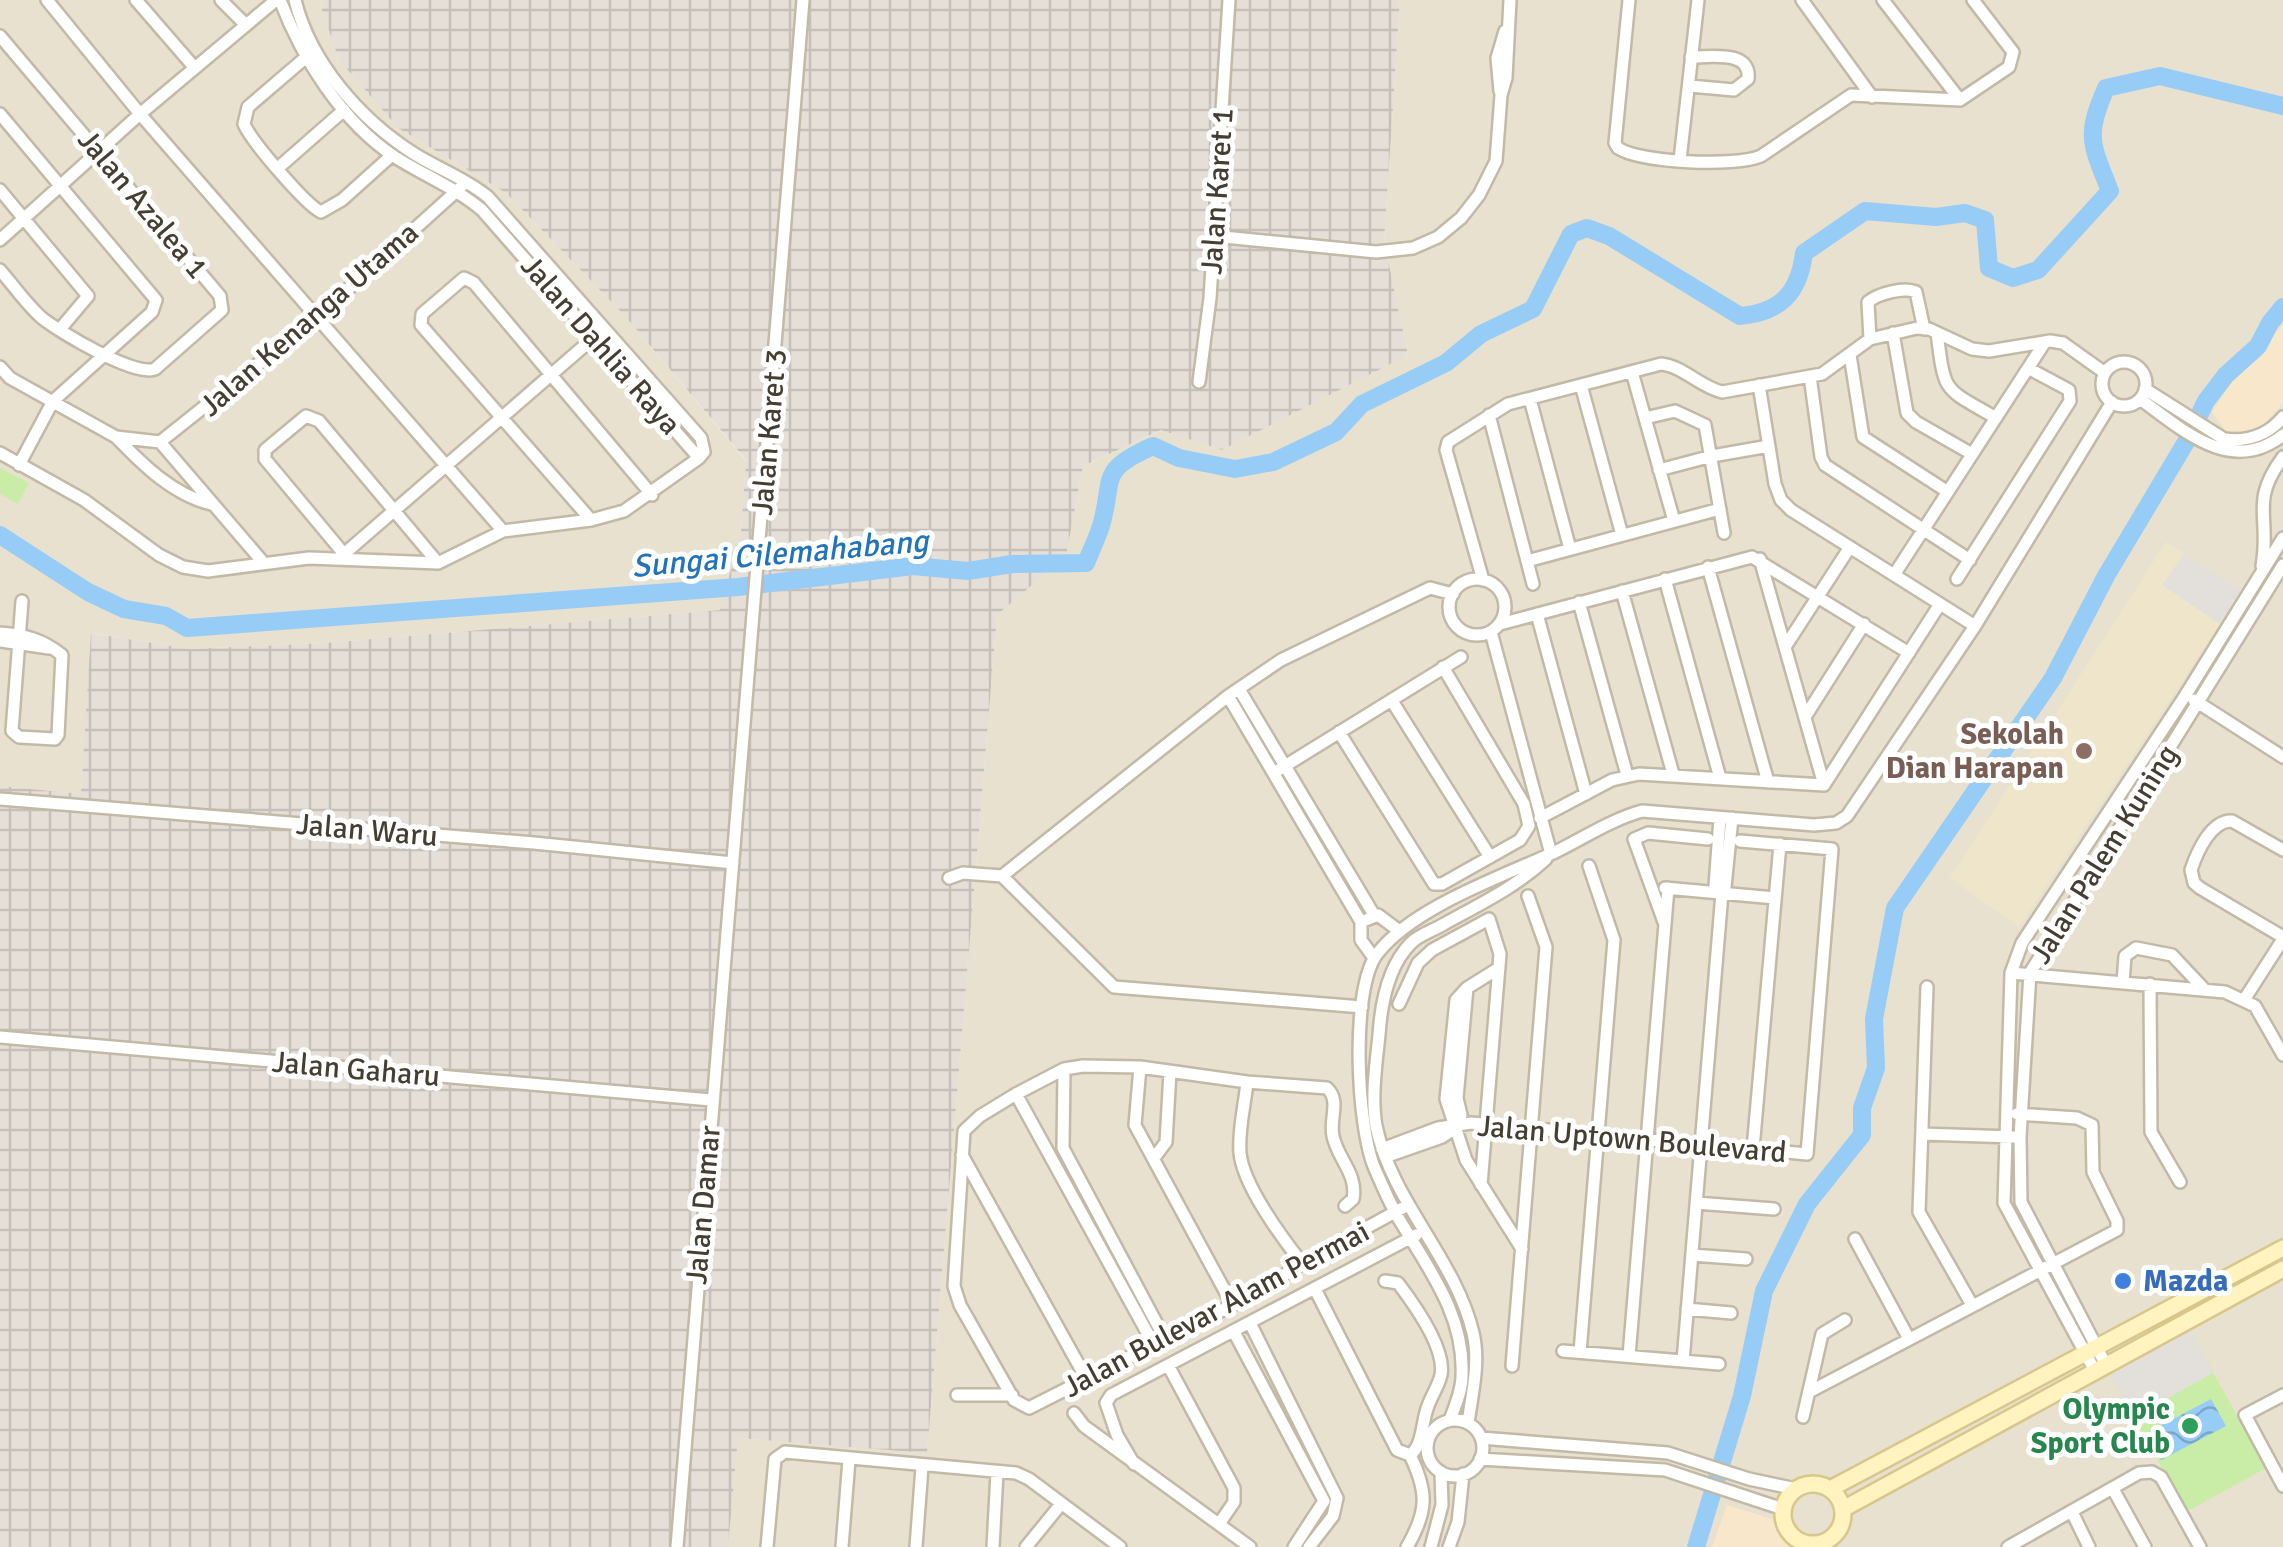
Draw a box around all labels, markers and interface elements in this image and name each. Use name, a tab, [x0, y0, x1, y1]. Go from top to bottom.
street label: Jalan Karet 1	[1193, 107, 1242, 276]
street label: Jalan Azalea 1	[70, 122, 216, 286]
street label: Jalan Kenanga Utama	[192, 214, 426, 424]
street label: Jalan Dahlia Raya	[513, 248, 689, 443]
street label: Jalan Karet 3	[744, 347, 795, 517]
water label: Sungai Cilemahabang	[630, 521, 932, 586]
place label: Sekolah Dian Harapan	[1886, 716, 2064, 787]
street label: Jalan Palem Kuning	[2022, 738, 2187, 970]
marker: Sekolah Dian Harapan	[2073, 740, 2095, 762]
street label: Jalan Waru	[295, 806, 439, 855]
street label: Jalan Gaharu	[270, 1044, 441, 1095]
street label: Jalan Uptown Boulevard	[1476, 1108, 1788, 1171]
street label: Jalan Damar	[678, 1124, 729, 1286]
street label: Jalan Bulevar Alam Permai	[1057, 1213, 1376, 1406]
place label: Mazda	[2143, 1263, 2228, 1300]
marker: Mazda	[2112, 1270, 2134, 1292]
place label: Olympic Sport Club	[2031, 1391, 2170, 1462]
marker: Olympic Sport Club	[2179, 1415, 2201, 1437]

